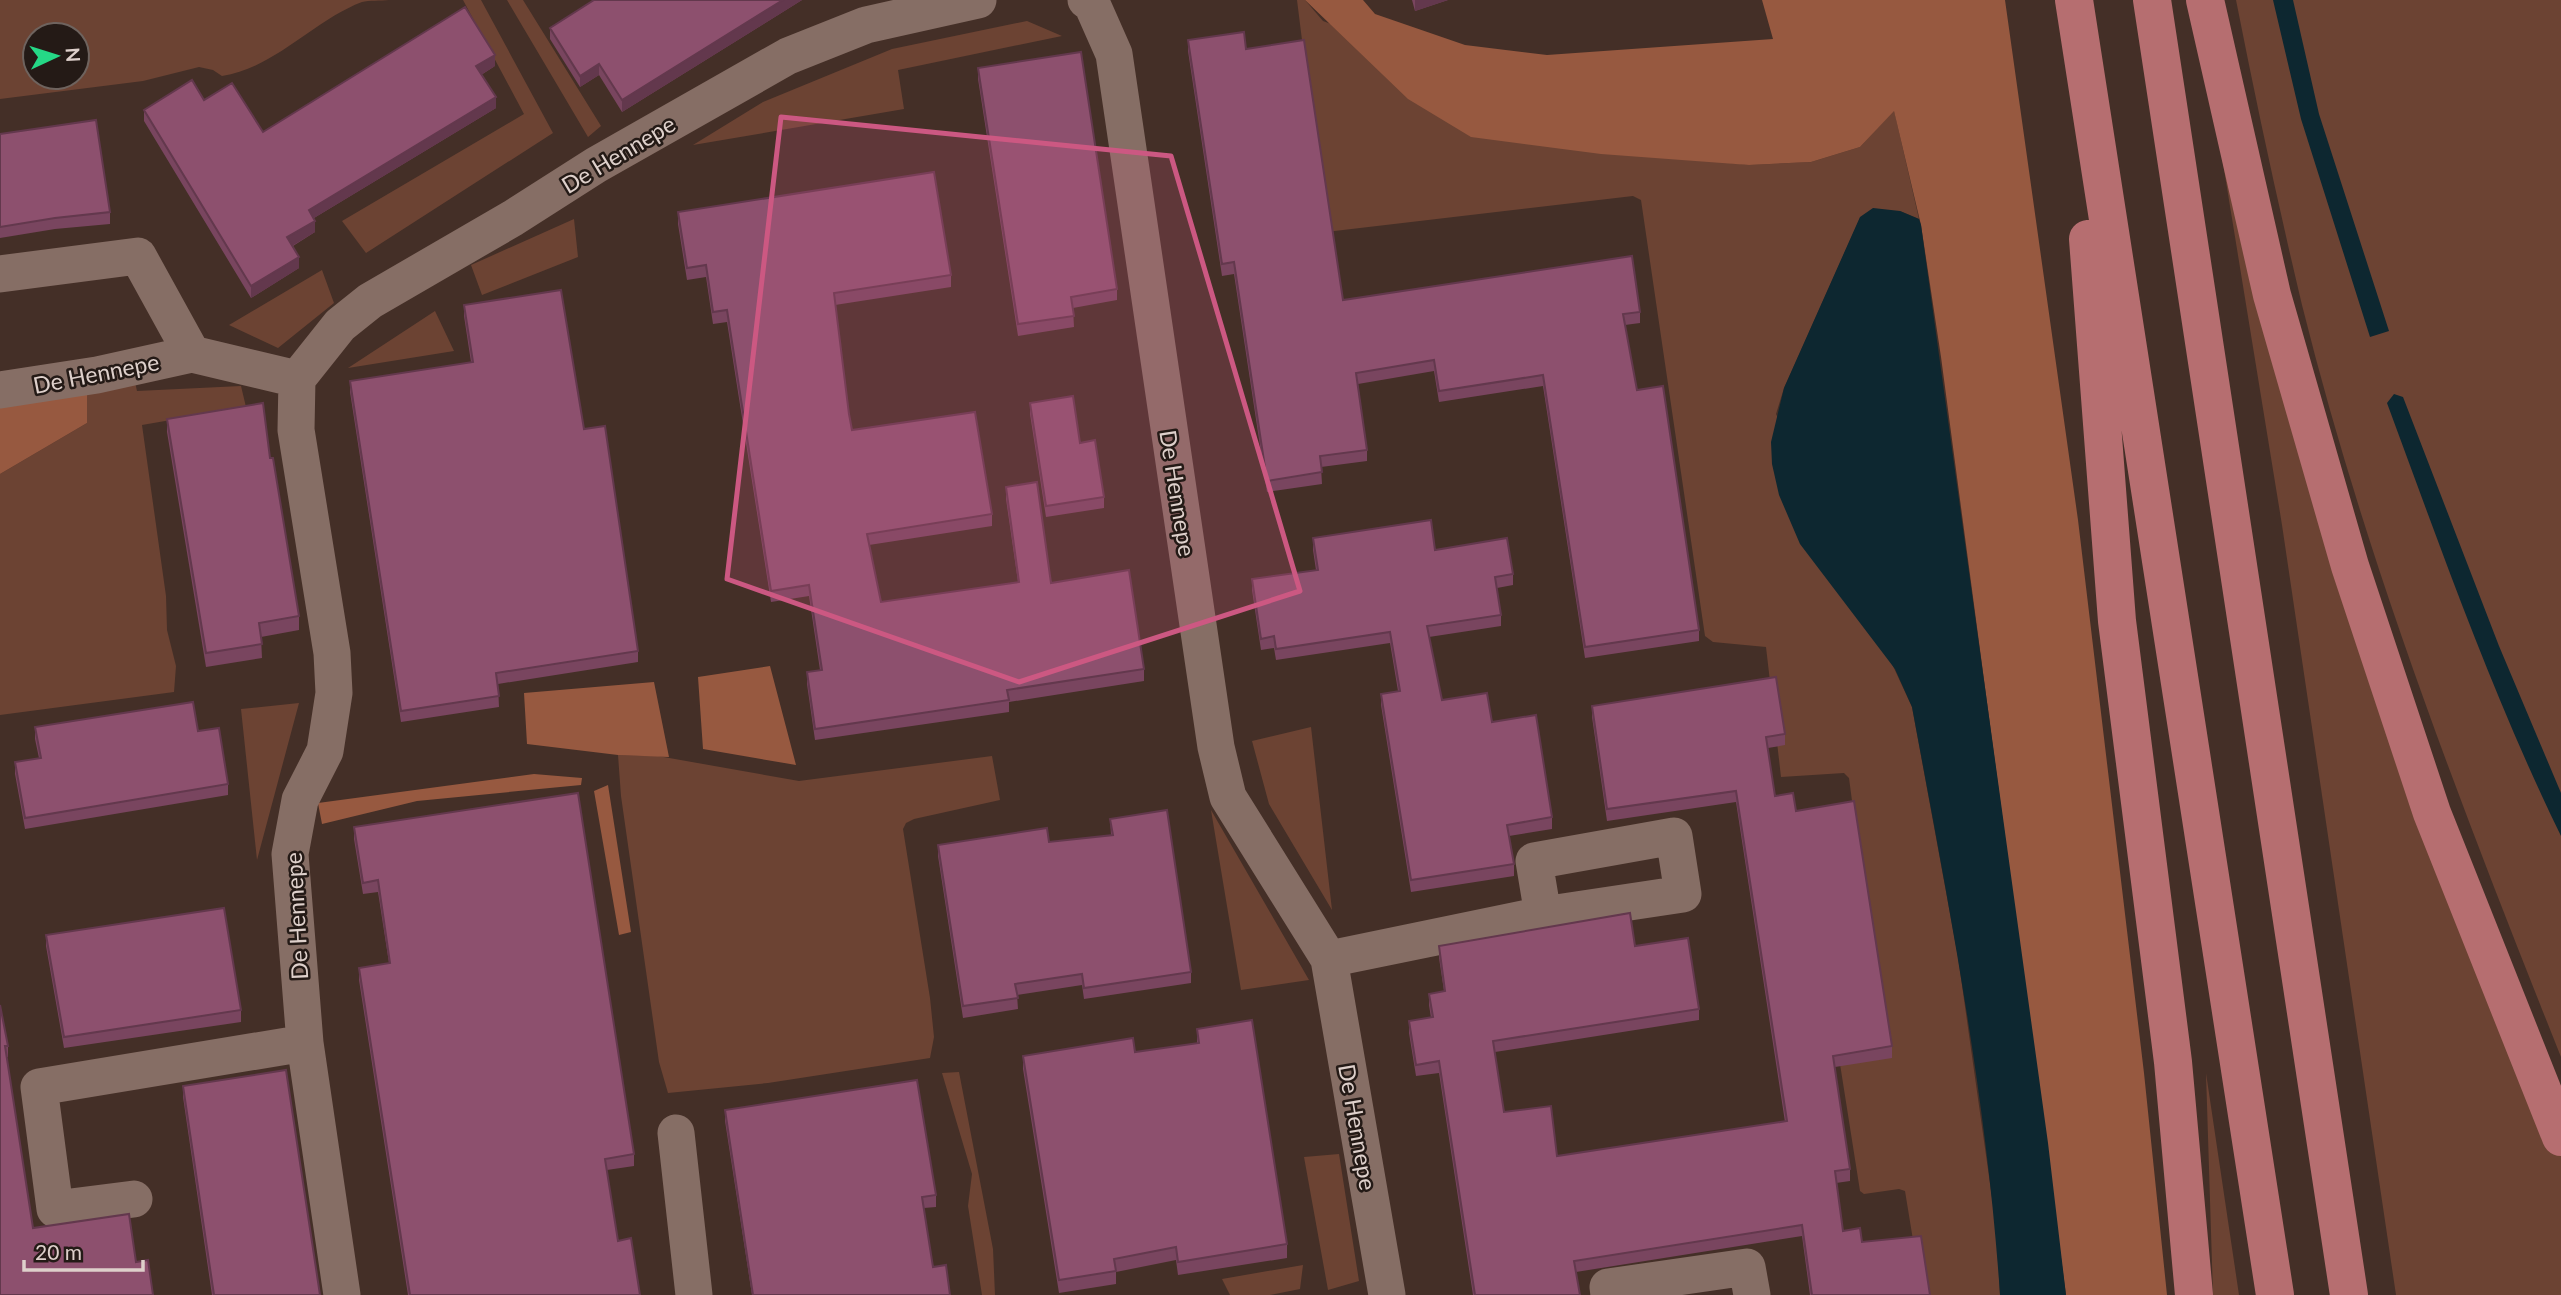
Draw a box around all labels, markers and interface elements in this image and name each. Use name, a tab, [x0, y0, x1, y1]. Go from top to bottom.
north arrow	[21, 21, 91, 91]
text: N	[61, 47, 85, 63]
street label: De Hennepe	[556, 109, 680, 199]
street label: De Hennepe	[31, 347, 161, 399]
street label: De Hennepe	[1154, 428, 1202, 558]
street label: De Hennepe	[279, 852, 313, 980]
street label: De Hennepe	[1333, 1062, 1383, 1192]
scale bar	[24, 1228, 144, 1272]
text: 20 m	[35, 1239, 82, 1264]

